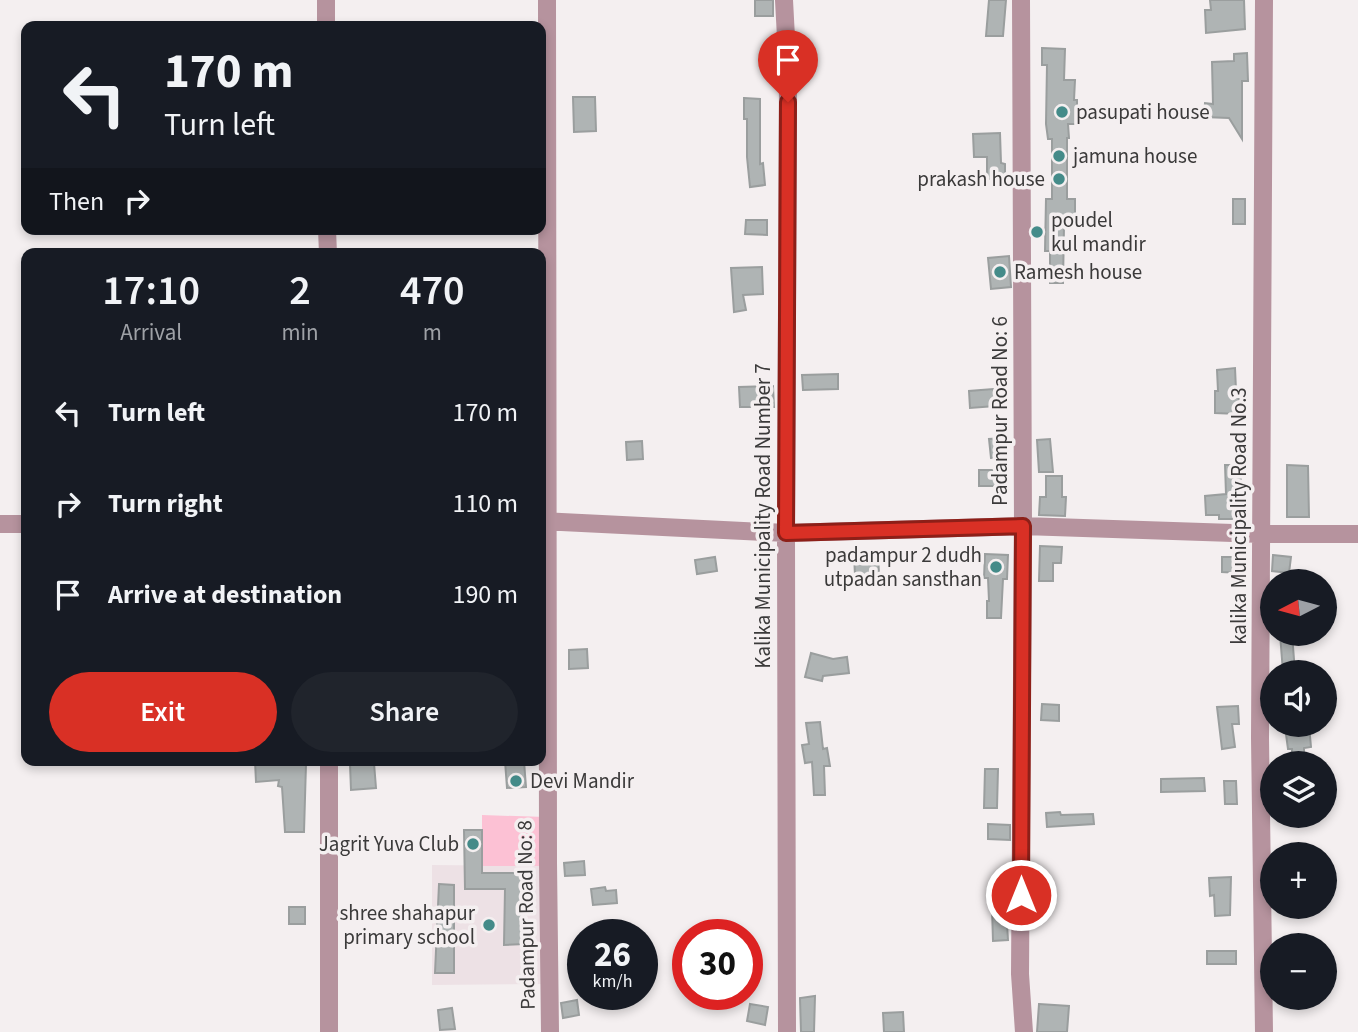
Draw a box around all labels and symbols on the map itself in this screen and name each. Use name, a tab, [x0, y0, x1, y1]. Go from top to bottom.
pin	[758, 30, 818, 102]
place label: pasupati house	[1076, 97, 1210, 127]
marker: pasupati house	[1054, 104, 1070, 120]
place label: jamuna house	[1072, 141, 1197, 171]
marker: jamuna house	[1051, 148, 1067, 164]
place label: prakash house	[917, 164, 1045, 194]
marker: prakash house	[1051, 171, 1067, 187]
place label: poudel kul mandir	[1051, 205, 1146, 259]
marker: poudel kul mandir	[1029, 224, 1045, 240]
place label: Ramesh house	[1014, 257, 1142, 287]
marker: Ramesh house	[992, 264, 1008, 280]
street label: Padampur Road No: 6	[985, 316, 1015, 506]
street label: Kalika Municipality Road Number 7	[748, 363, 778, 669]
street label: kalika Municipality Road No.3	[1224, 387, 1254, 645]
place label: padampur 2 dudh utpadan sansthan	[824, 540, 982, 594]
marker: padampur 2 dudh utpadan sansthan	[988, 559, 1004, 575]
north arrow	[1260, 569, 1337, 646]
place label: Devi Mandir	[530, 766, 635, 796]
marker: Devi Mandir	[508, 773, 524, 789]
street label: Padampur Road No: 8	[509, 820, 543, 1010]
place label: Jagrit Yuva Club	[319, 829, 459, 859]
marker: Jagrit Yuva Club	[465, 836, 481, 852]
position arrow	[984, 858, 1058, 932]
place label: shree shahapur primary school	[339, 898, 476, 952]
marker: shree shahapur primary school	[481, 917, 497, 933]
speed limit sign: 30	[672, 919, 763, 1010]

